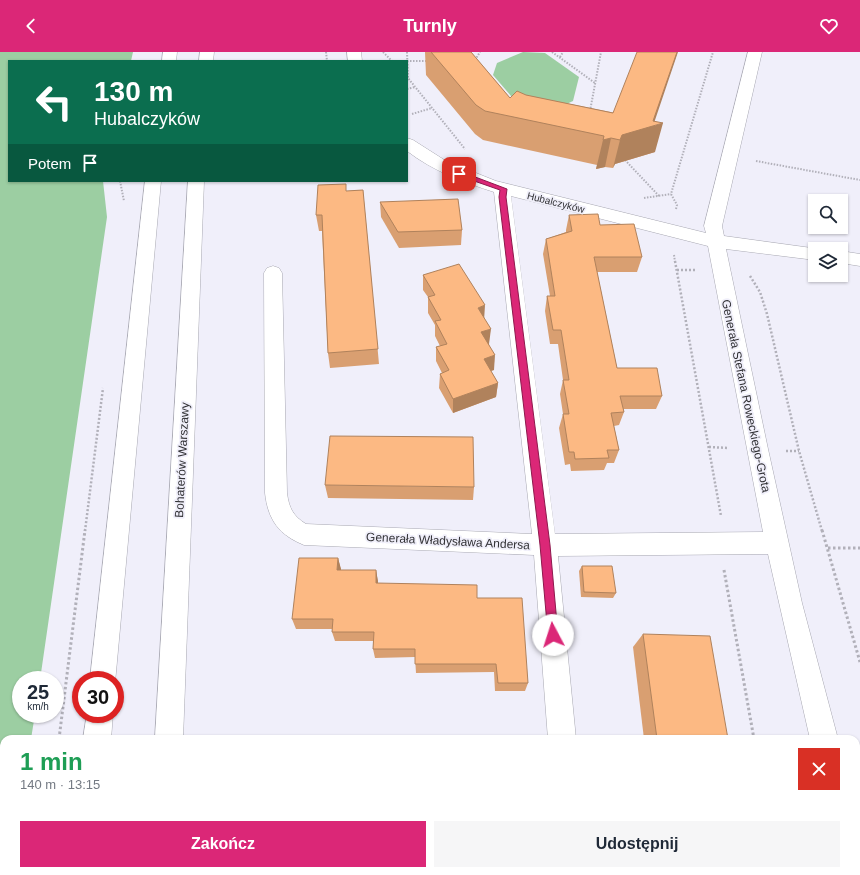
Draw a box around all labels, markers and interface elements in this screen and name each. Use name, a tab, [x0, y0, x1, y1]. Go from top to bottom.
icon: back	[20, 15, 42, 37]
icon: heart	[818, 15, 840, 37]
text: Turnly	[403, 16, 457, 36]
icon: left	[28, 76, 80, 128]
text: 130 m	[94, 76, 173, 107]
text: Hubalczyków	[94, 109, 200, 129]
icon: arrive	[79, 152, 101, 174]
text: Potem	[28, 155, 71, 172]
pin	[442, 157, 476, 191]
icon: arrive	[448, 163, 470, 185]
street label: Hubalczyków	[526, 190, 587, 215]
map controls	[808, 194, 848, 282]
button: search	[808, 194, 848, 234]
button: layers	[808, 242, 848, 282]
street label: Generała Stefana Roweckiego-Grota	[719, 298, 773, 494]
street label: Bohaterów Warszawy	[172, 402, 192, 518]
street label: Generała Władysława Andersa	[366, 530, 531, 552]
position arrow	[532, 614, 574, 656]
speed limit sign: 30	[72, 671, 124, 723]
text: 25	[27, 681, 49, 703]
text: km/h	[27, 701, 49, 712]
text: 1 min	[20, 748, 83, 775]
button: close	[798, 748, 840, 790]
text: 140 m · 13:15	[20, 777, 100, 792]
button: Zakończ	[20, 821, 426, 867]
button: Udostępnij	[434, 821, 840, 867]

